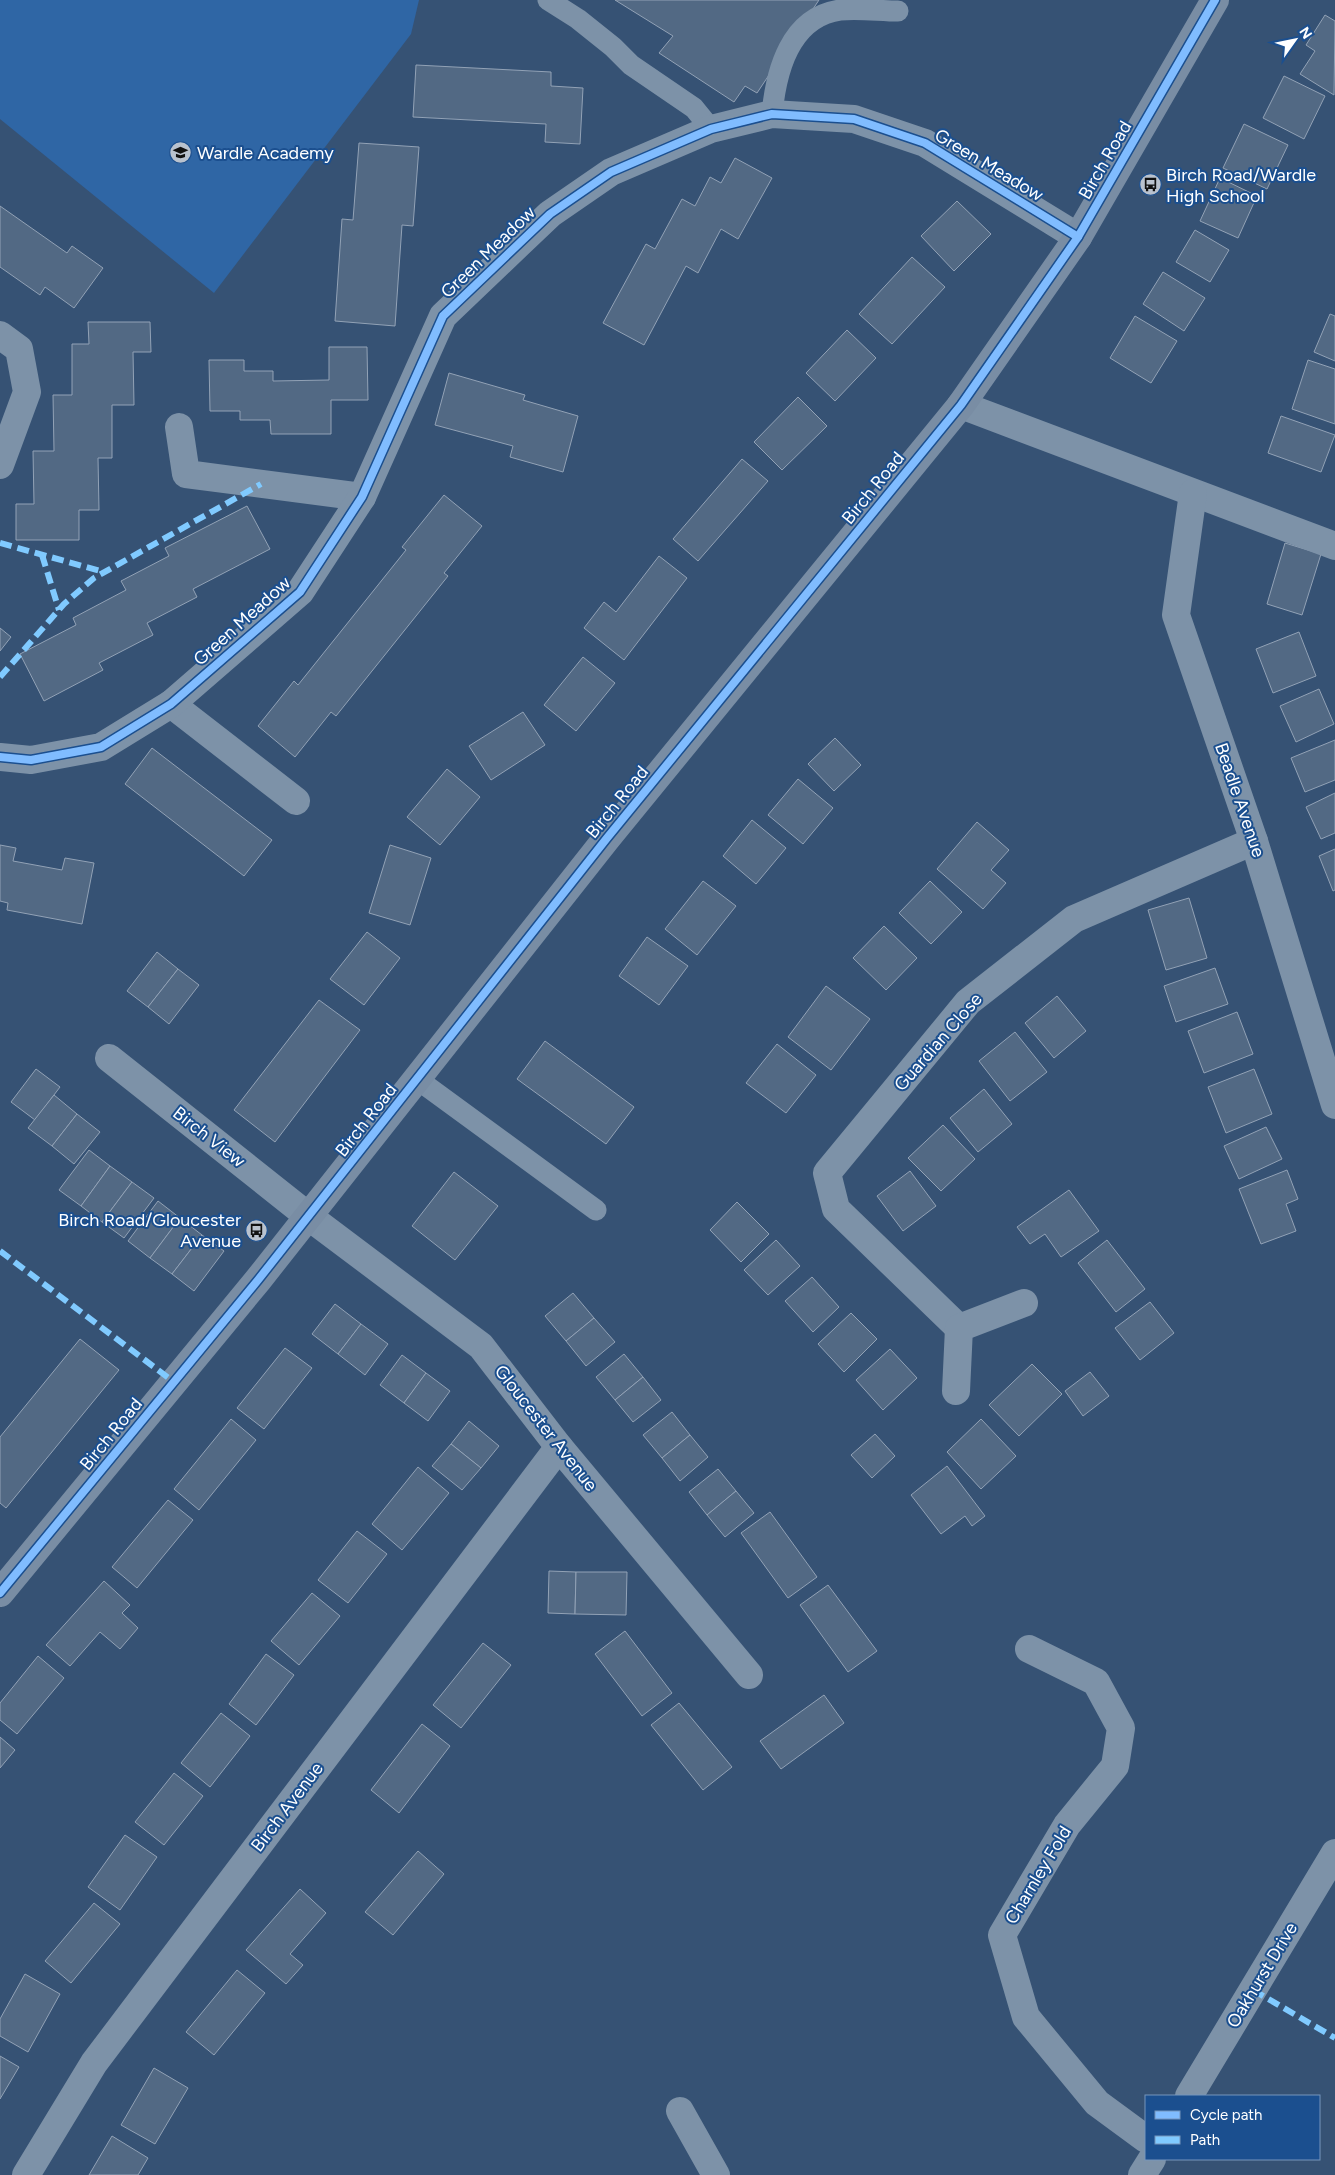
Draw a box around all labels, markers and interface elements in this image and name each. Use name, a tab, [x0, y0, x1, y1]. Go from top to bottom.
north arrow	[1270, 15, 1320, 65]
text: N	[1295, 24, 1316, 42]
street label: Birch Road	[1074, 117, 1136, 203]
street label: Green Meadow	[931, 124, 1047, 206]
school or university icon: Wardle Academy	[169, 141, 193, 165]
place label: Wardle Academy	[197, 142, 334, 164]
place label: Birch Road/Wardle High School	[1166, 164, 1316, 207]
bus stop icon: Birch Road/Wardle High School	[1138, 173, 1162, 197]
street label: Green Meadow	[436, 201, 540, 303]
street label: Birch Road	[837, 447, 909, 529]
street label: Green Meadow	[189, 572, 295, 670]
street label: Beadle Avenue	[1210, 740, 1270, 860]
street label: Birch Road	[581, 761, 653, 843]
street label: Guardian Close	[889, 988, 987, 1096]
street label: Birch Road	[331, 1079, 401, 1161]
street label: Birch View	[168, 1102, 250, 1172]
place label: Birch Road/Gloucester Avenue	[58, 1209, 241, 1252]
bus stop icon: Birch Road/Gloucester Avenue	[245, 1218, 269, 1242]
street label: Gloucester Avenue	[490, 1361, 602, 1496]
street label: Birch Road	[75, 1393, 147, 1475]
street label: Birch Avenue	[246, 1758, 328, 1856]
street label: Charnley Fold	[1000, 1822, 1076, 1928]
street label: Oakhurst Drive	[1222, 1918, 1302, 2032]
legend	[1145, 2095, 1320, 2160]
text: Cycle path	[1190, 2106, 1262, 2124]
text: Path	[1190, 2131, 1220, 2149]

